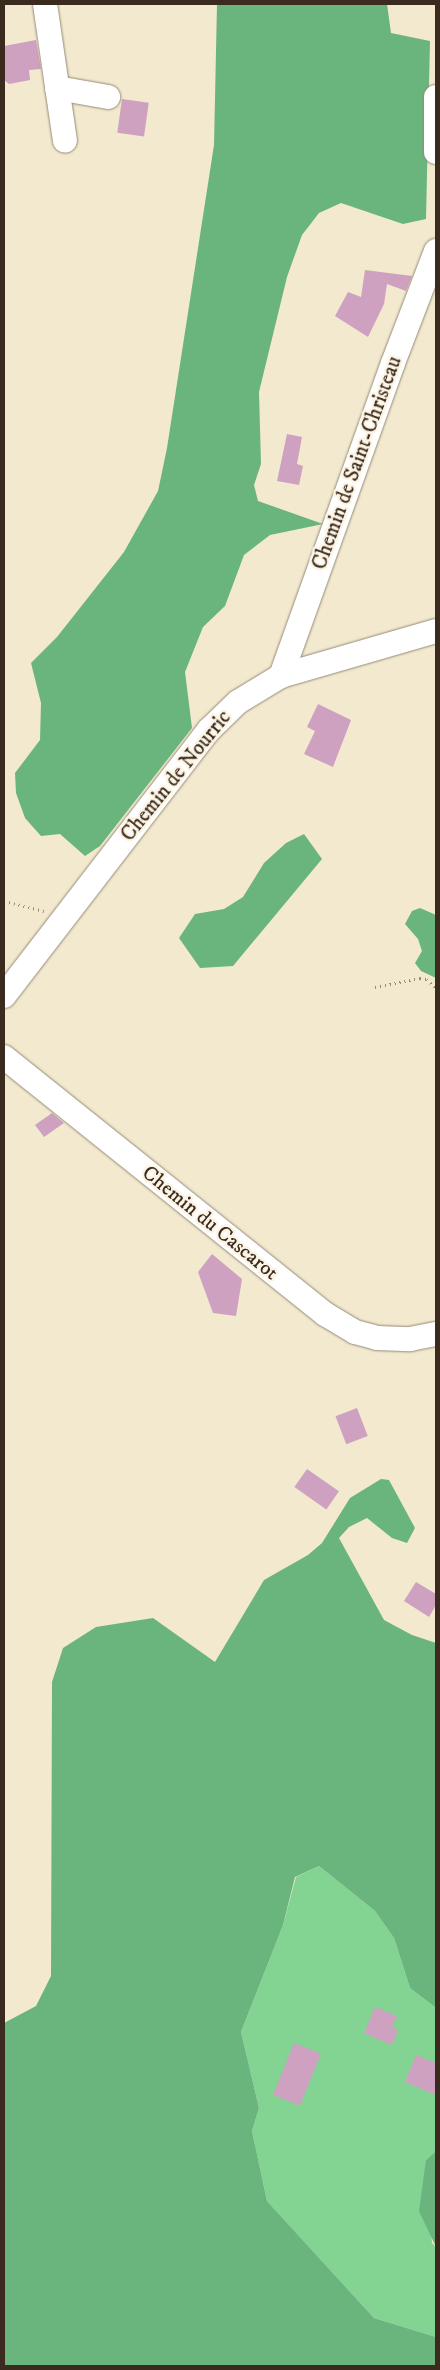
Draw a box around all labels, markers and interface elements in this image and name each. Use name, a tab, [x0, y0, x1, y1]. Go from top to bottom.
street label: Chemin de Saint-Christeau	[307, 353, 407, 573]
street label: Chemin de Nourric	[115, 705, 237, 847]
street label: Chemin du Cascarot	[137, 1160, 283, 1286]

